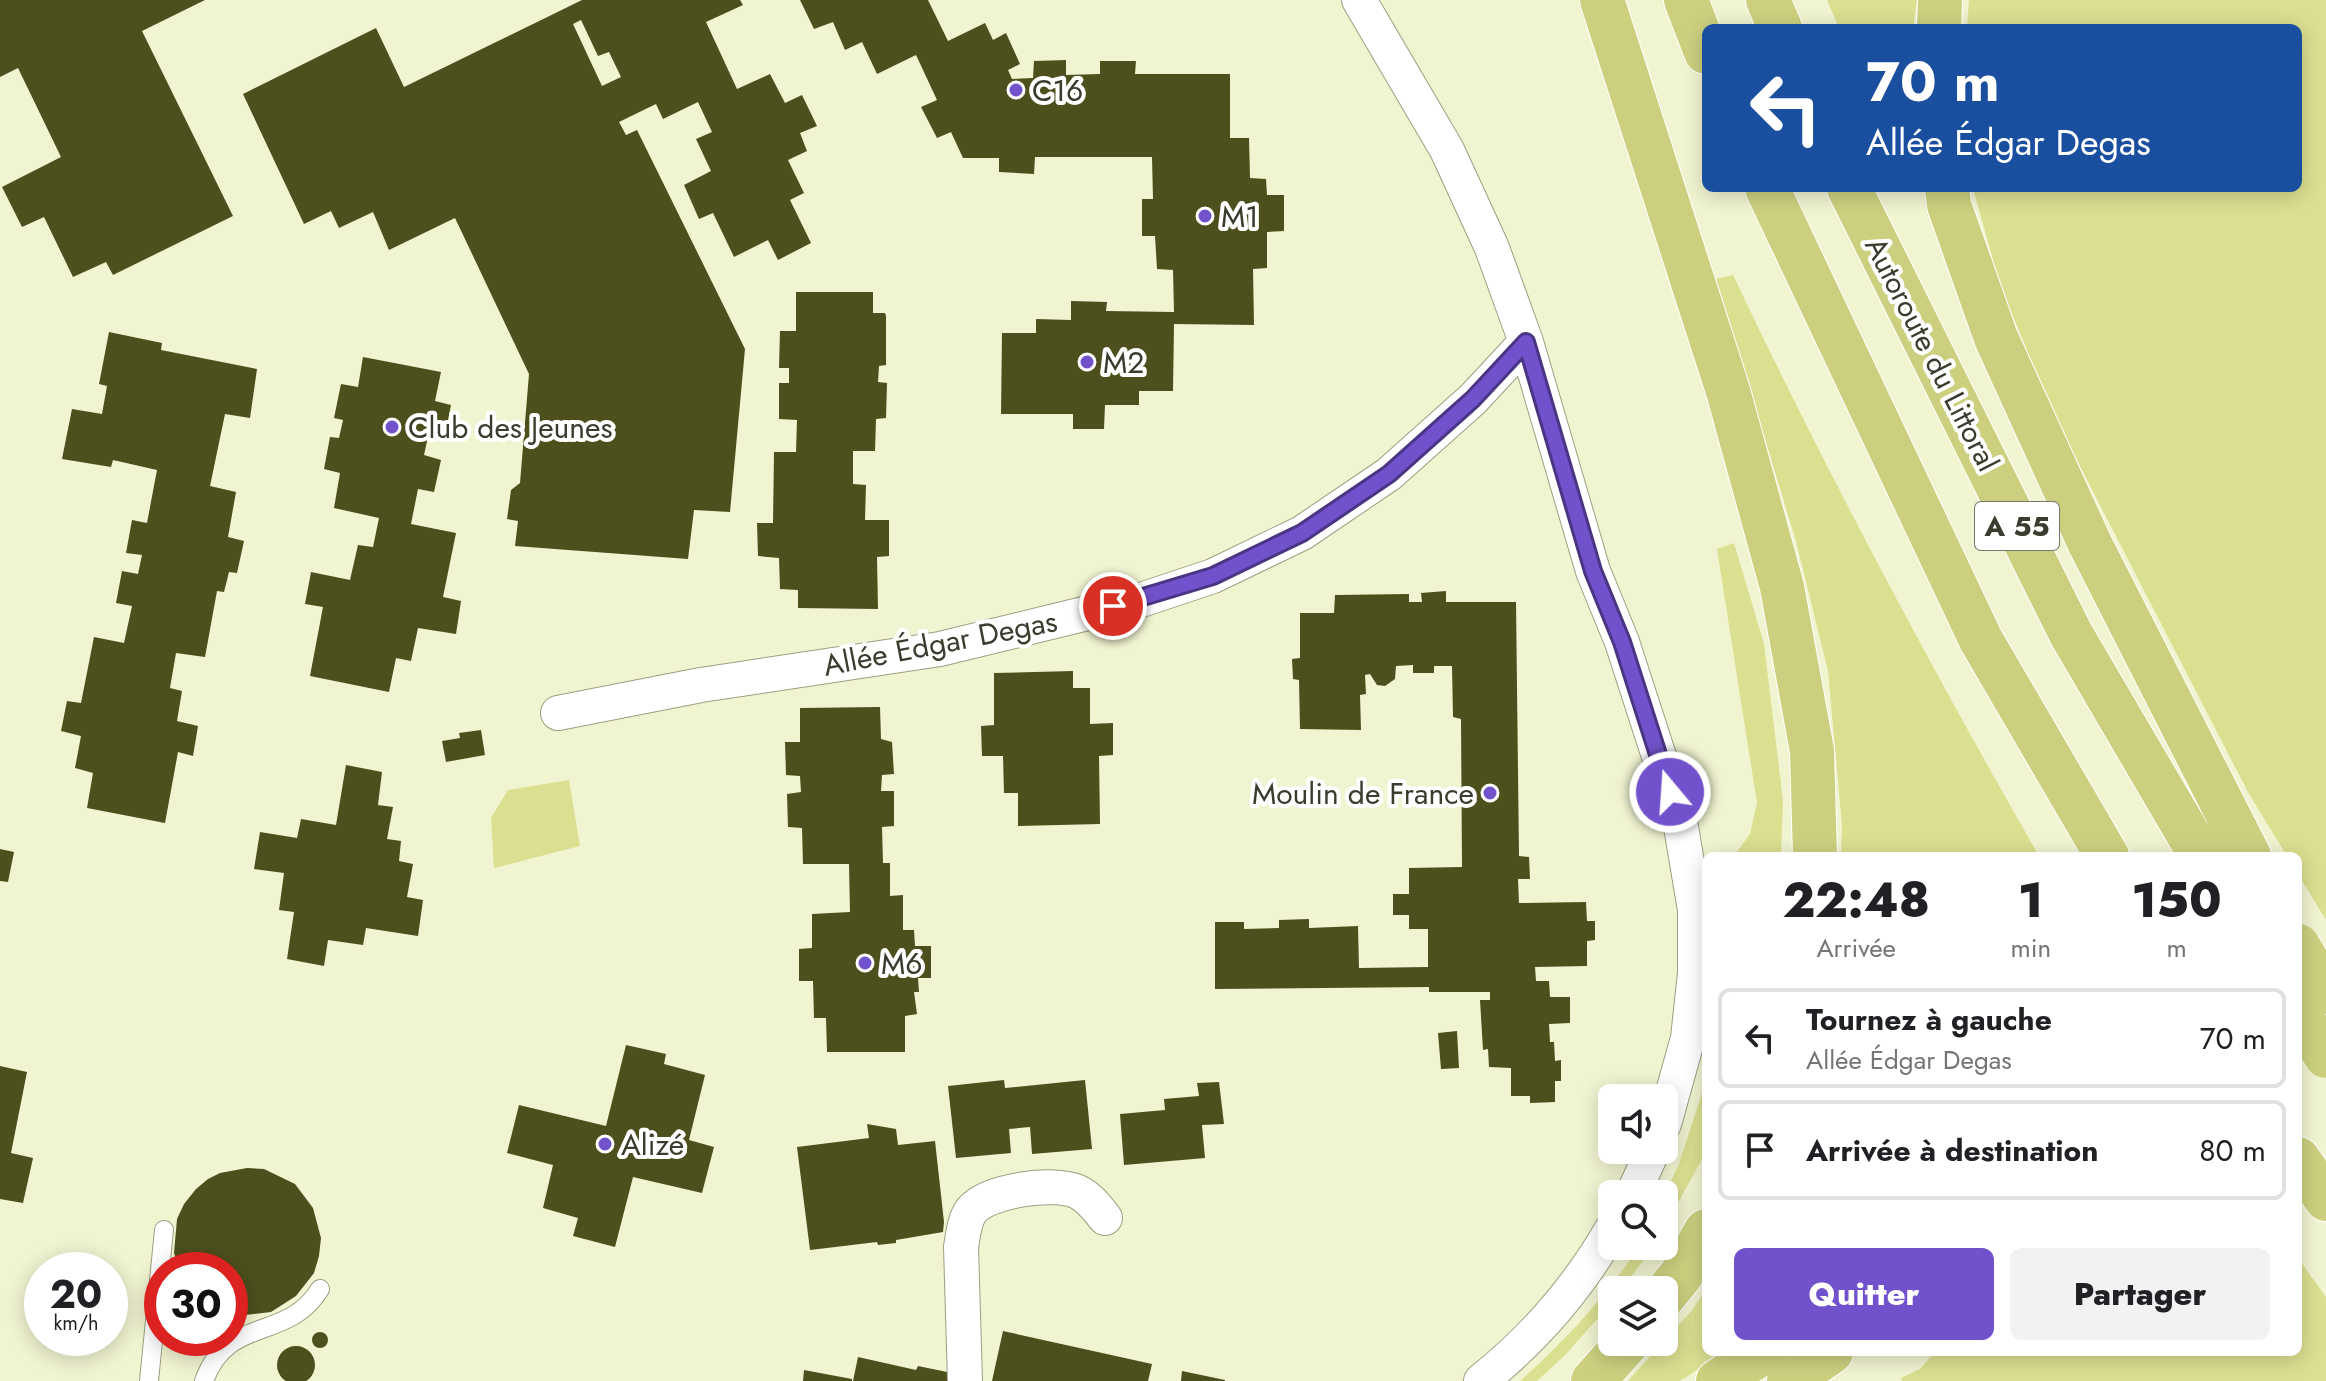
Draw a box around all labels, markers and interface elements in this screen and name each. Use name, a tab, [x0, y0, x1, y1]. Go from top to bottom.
text: 70 m	[1866, 41, 2000, 122]
icon: left	[1734, 56, 1838, 160]
place label: C16	[1032, 69, 1083, 112]
marker: C16	[1007, 81, 1025, 99]
text: Allée Édgar Degas	[1866, 116, 2151, 168]
place label: M1	[1221, 195, 1259, 238]
marker: M1	[1196, 207, 1214, 225]
street label: Autoroute du Littoral	[1854, 229, 2010, 479]
place label: M2	[1103, 341, 1144, 384]
marker: M2	[1078, 353, 1096, 371]
place label: Club des Jeunes	[408, 406, 613, 449]
marker: Club des Jeunes	[383, 418, 401, 436]
road number: A 55	[1975, 502, 2059, 550]
pin	[1079, 572, 1147, 640]
icon: arrive	[1091, 584, 1135, 628]
street label: Allée Édgar Degas	[819, 599, 1061, 687]
position arrow	[1628, 750, 1712, 834]
place label: Moulin de France	[1252, 772, 1474, 815]
marker: Moulin de France	[1481, 784, 1499, 802]
text: 22:48	[1782, 866, 1930, 935]
text: 1	[2018, 866, 2043, 935]
text: 150	[2131, 866, 2222, 935]
text: Arrivée	[1816, 929, 1896, 967]
text: min	[2010, 929, 2051, 967]
text: m	[2166, 929, 2187, 967]
place label: M6	[881, 942, 923, 985]
marker: M6	[856, 954, 874, 972]
text: Tournez à gauche	[1806, 998, 2052, 1041]
icon: left	[1738, 1016, 1782, 1060]
text: 70 m	[2200, 1017, 2266, 1060]
text: Allée Édgar Degas	[1806, 1041, 2012, 1079]
map controls	[1598, 1084, 1678, 1356]
button: sound	[1598, 1084, 1678, 1164]
place label: Alizé	[621, 1123, 684, 1166]
icon: arrive	[1738, 1128, 1782, 1172]
text: Arrivée à destination	[1806, 1129, 2098, 1172]
text: 80 m	[2199, 1129, 2266, 1172]
marker: Alizé	[596, 1135, 614, 1153]
button: search	[1598, 1180, 1678, 1260]
button: Quitter	[1734, 1248, 1994, 1340]
button: Partager	[2010, 1248, 2270, 1340]
speed limit sign: 30	[144, 1252, 248, 1356]
text: 20	[50, 1265, 102, 1323]
button: layers	[1598, 1276, 1678, 1356]
text: km/h	[53, 1309, 99, 1338]

